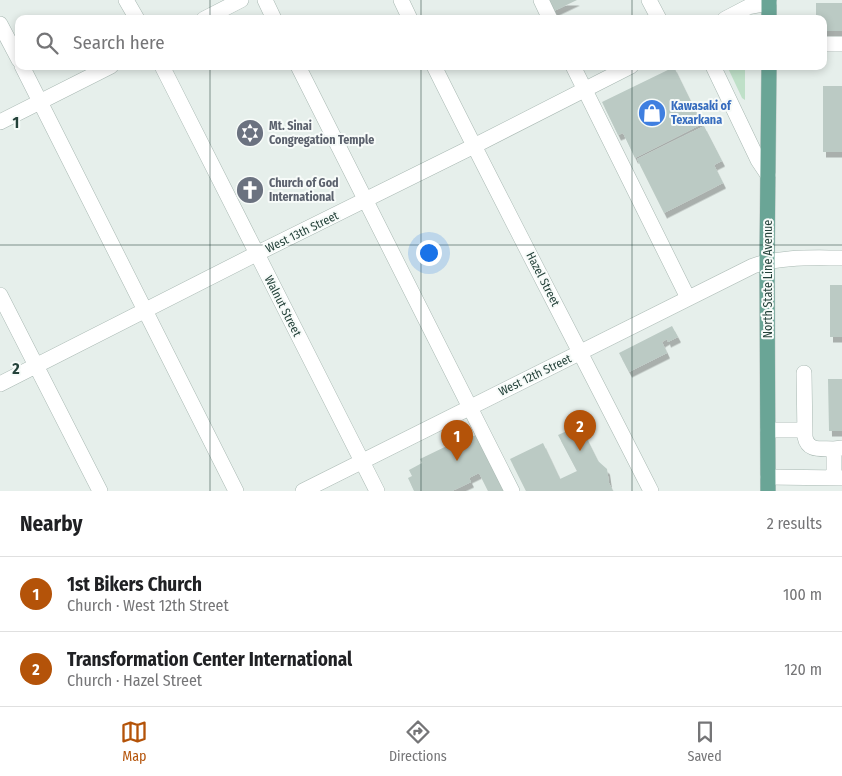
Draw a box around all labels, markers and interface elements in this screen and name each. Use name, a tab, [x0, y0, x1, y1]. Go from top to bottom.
search box	[15, 15, 827, 70]
icon: search	[33, 29, 61, 57]
text: Search here	[73, 31, 165, 54]
shop icon: Kawasaki of Texarkana	[637, 98, 667, 128]
place label: Kawasaki of Texarkana	[671, 99, 732, 127]
text: 1	[13, 113, 19, 132]
synagogue icon: Mt. Sinai Congregation Temple	[235, 118, 265, 148]
place label: Mt. Sinai Congregation Temple	[269, 119, 374, 147]
church icon: Church of God International	[235, 175, 265, 205]
place label: Church of God International	[269, 176, 339, 204]
street label: West 13th Street	[263, 208, 341, 256]
street label: North State Line Avenue	[761, 220, 775, 338]
your location	[416, 240, 442, 266]
street label: Hazel Street	[523, 249, 563, 309]
street label: Walnut Street	[262, 273, 304, 339]
street label: West 12th Street	[496, 351, 574, 399]
text: 2	[11, 359, 20, 378]
pin: 2	[564, 410, 596, 451]
pin: 1	[441, 420, 473, 461]
text: Nearby	[20, 511, 82, 537]
text: 2 results	[767, 514, 822, 533]
text: 1st Bikers Church	[67, 573, 202, 596]
text: 1	[33, 585, 39, 604]
text: 100 m	[783, 585, 822, 604]
text: Church · West 12th Street	[67, 596, 229, 615]
text: Transformation Center International	[67, 648, 352, 671]
text: 2	[32, 660, 40, 679]
text: 120 m	[784, 660, 822, 679]
text: Church · Hazel Street	[67, 671, 202, 690]
tab: Map	[120, 718, 148, 765]
tab: Directions	[389, 718, 447, 765]
tab: Saved	[687, 718, 722, 765]

